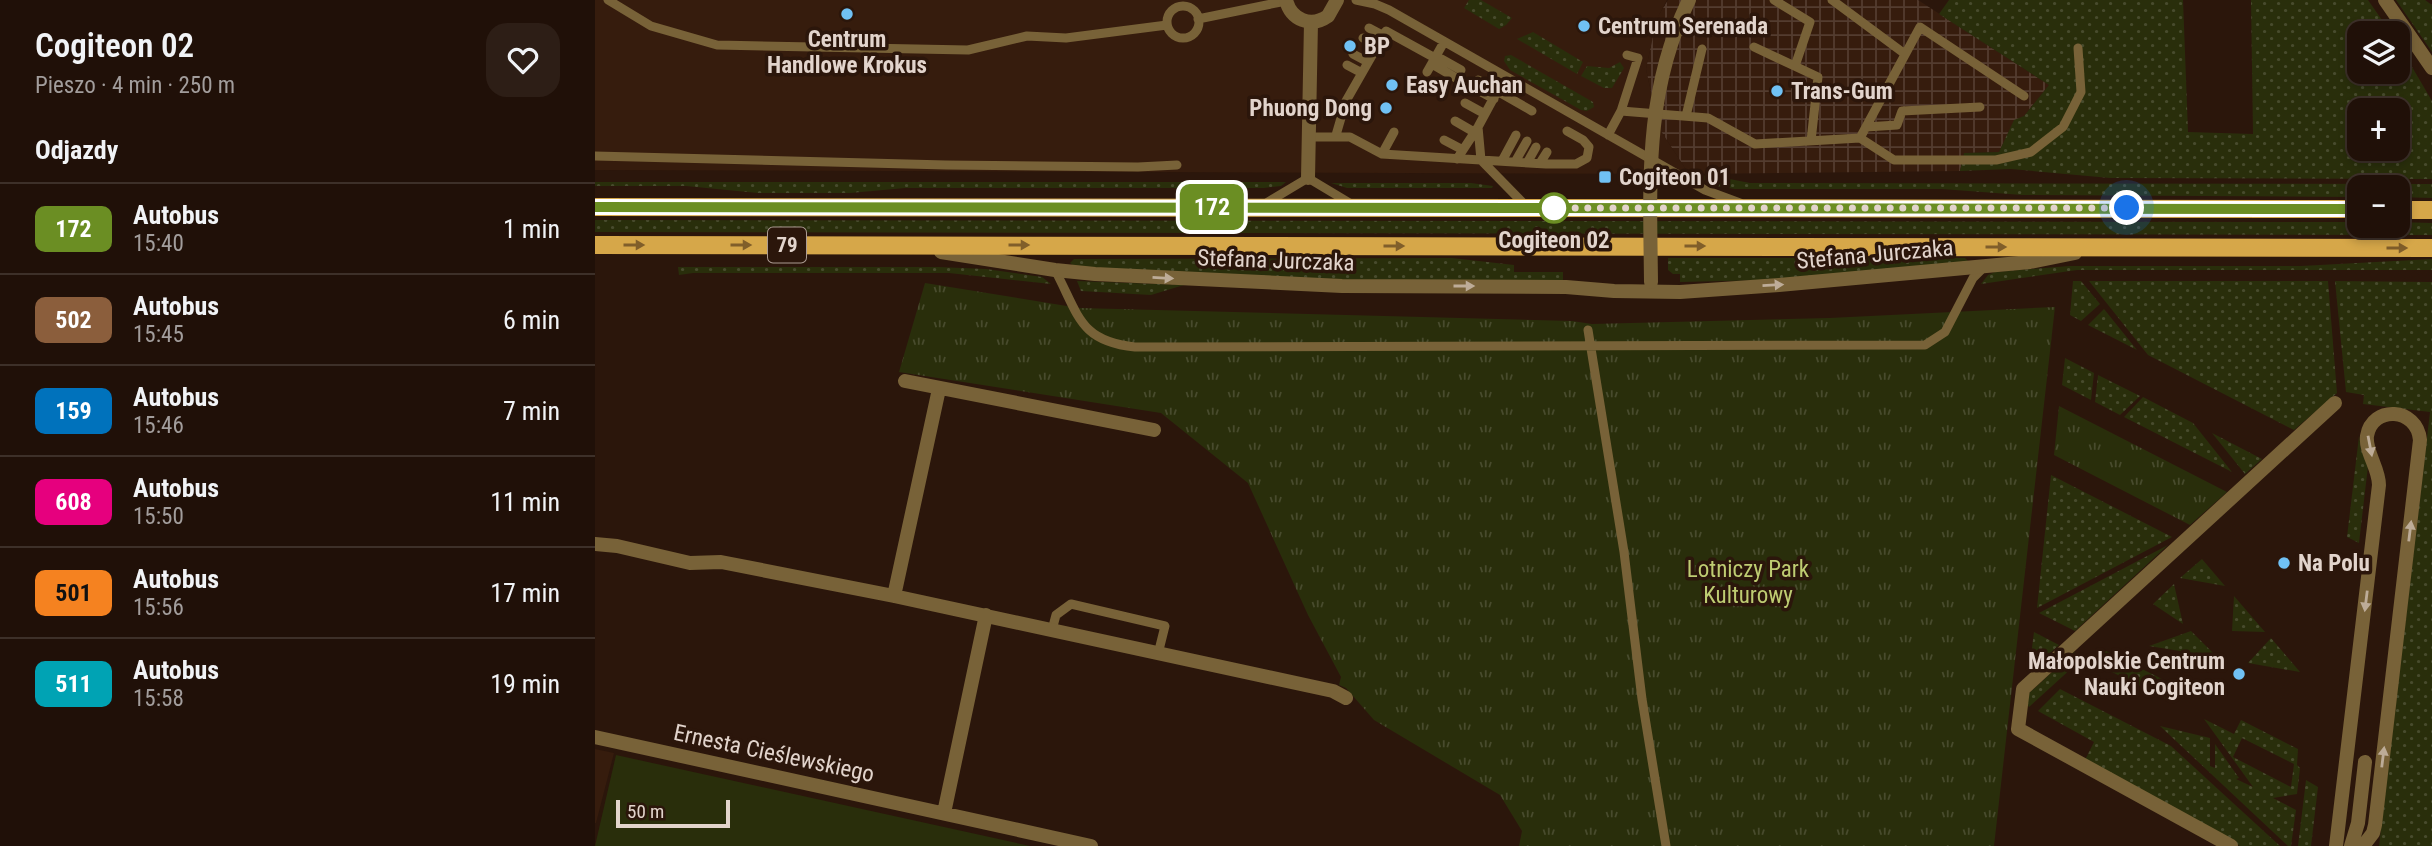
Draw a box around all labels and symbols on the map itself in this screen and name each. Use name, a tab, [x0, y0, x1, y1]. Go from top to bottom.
marker: Centrum Handlowe Krokus	[839, 6, 855, 22]
place label: Centrum Serenada	[1598, 13, 1768, 40]
marker: Centrum Serenada	[1576, 18, 1592, 34]
place label: Centrum Handlowe Krokus	[767, 26, 927, 79]
place label: BP	[1364, 33, 1390, 60]
marker: BP	[1342, 38, 1358, 54]
place label: Easy Auchan	[1406, 72, 1523, 99]
marker: Easy Auchan	[1384, 77, 1400, 93]
place label: Trans-Gum	[1791, 78, 1893, 105]
marker: Trans-Gum	[1769, 83, 1785, 99]
place label: Phuong Dong	[1249, 95, 1372, 122]
marker: Phuong Dong	[1378, 100, 1394, 116]
place label: Cogiteon 01	[1619, 164, 1730, 191]
marker: Cogiteon 01	[1597, 169, 1613, 185]
line badge: 172	[1172, 184, 1252, 230]
your location	[2109, 190, 2144, 225]
marker: Cogiteon 02	[1539, 193, 1569, 223]
place label: Cogiteon 02	[1498, 227, 1610, 254]
road number: 79	[768, 228, 806, 262]
street label: Stefana Jurczaka	[1795, 234, 1955, 275]
one-way arrow	[623, 239, 645, 251]
one-way arrow	[730, 239, 752, 251]
one-way arrow	[1009, 240, 1031, 251]
one-way arrow	[1383, 240, 1405, 252]
one-way arrow	[1684, 240, 1706, 252]
one-way arrow	[1985, 241, 2007, 253]
one-way arrow	[2386, 242, 2408, 254]
street label: Stefana Jurczaka	[1197, 244, 1355, 277]
one-way arrow	[1152, 272, 1174, 283]
one-way arrow	[1453, 280, 1475, 292]
one-way arrow	[1762, 280, 1784, 291]
one-way arrow	[2364, 435, 2375, 457]
one-way arrow	[2404, 520, 2415, 542]
place label: Na Polu	[2298, 550, 2370, 577]
marker: Na Polu	[2276, 555, 2292, 571]
park label: Lotniczy Park Kulturowy	[1687, 556, 1810, 609]
one-way arrow	[2360, 590, 2371, 612]
place label: Małopolskie Centrum Nauki Cogiteon	[2028, 648, 2225, 701]
marker: Małopolskie Centrum Nauki Cogiteon	[2231, 666, 2247, 682]
street label: Ernesta Cieślewskiego	[671, 719, 877, 788]
one-way arrow	[2378, 746, 2389, 768]
scale bar	[616, 797, 730, 829]

